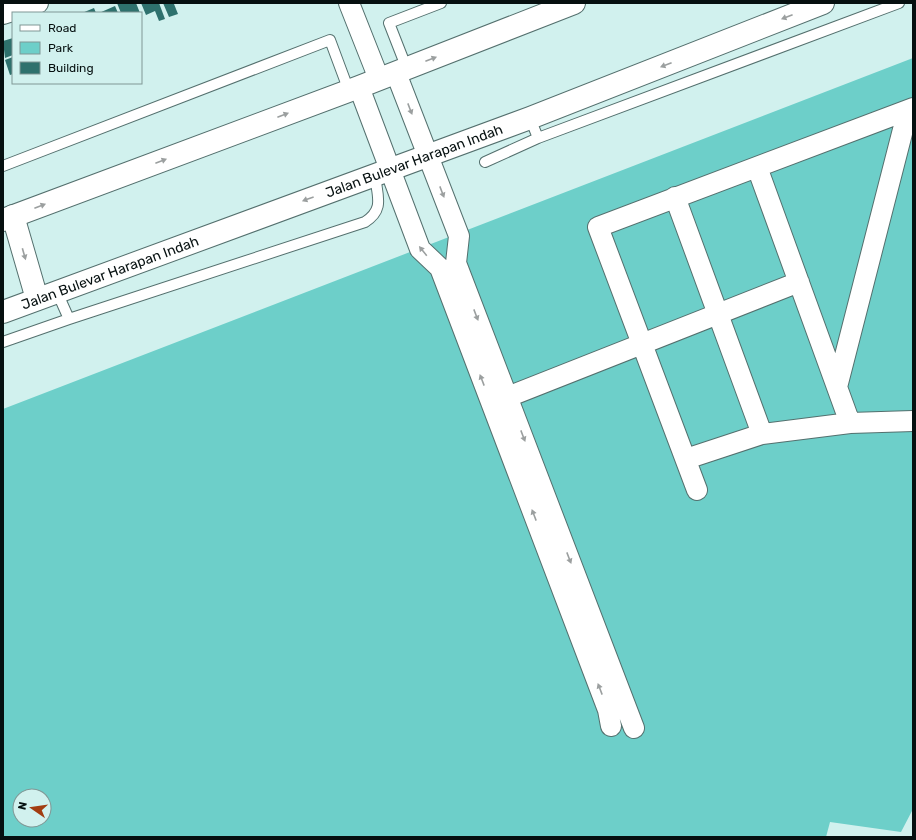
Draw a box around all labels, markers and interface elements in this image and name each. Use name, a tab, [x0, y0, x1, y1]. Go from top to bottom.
legend	[12, 12, 142, 84]
one-way arrow	[780, 15, 792, 21]
text: Road	[48, 21, 76, 35]
text: Park	[48, 41, 74, 55]
one-way arrow	[425, 56, 437, 62]
text: Building	[48, 61, 94, 75]
one-way arrow	[659, 62, 671, 68]
one-way arrow	[408, 104, 414, 116]
one-way arrow	[277, 112, 289, 118]
street label: Jalan Bulevar Harapan Indah	[323, 120, 505, 201]
one-way arrow	[156, 157, 168, 163]
one-way arrow	[440, 186, 446, 198]
one-way arrow	[302, 197, 314, 203]
one-way arrow	[34, 203, 46, 209]
street label: Jalan Bulevar Harapan Indah	[19, 232, 201, 313]
one-way arrow	[419, 246, 428, 256]
one-way arrow	[21, 248, 27, 260]
one-way arrow	[474, 309, 480, 321]
one-way arrow	[479, 374, 485, 386]
one-way arrow	[520, 431, 526, 443]
one-way arrow	[530, 508, 536, 520]
one-way arrow	[567, 552, 573, 564]
one-way arrow	[596, 682, 602, 694]
north arrow	[12, 788, 52, 828]
text: N	[16, 800, 30, 811]

